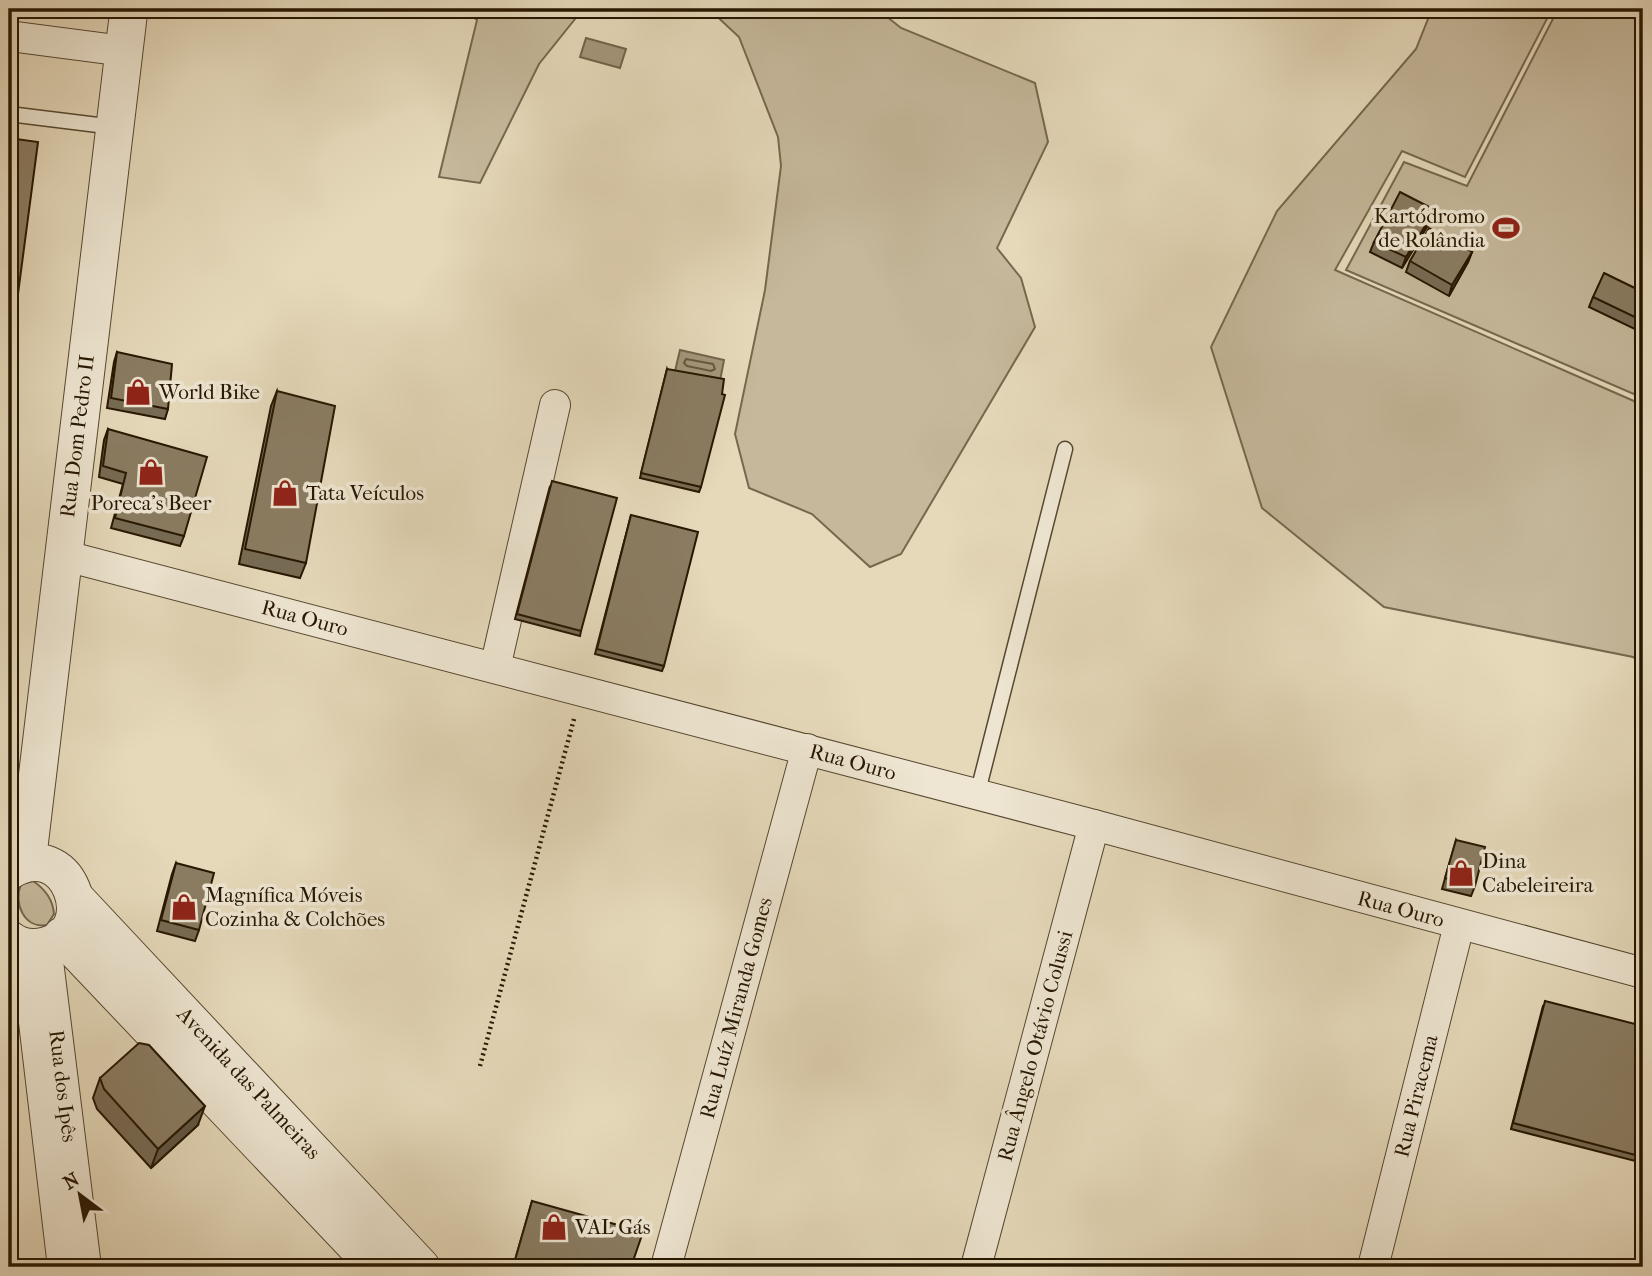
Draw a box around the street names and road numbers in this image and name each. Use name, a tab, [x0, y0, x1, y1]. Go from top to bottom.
street label: Rua Dom Pedro II	[55, 353, 99, 519]
street label: Rua Ouro	[259, 595, 351, 641]
street label: Rua Ouro	[807, 739, 899, 785]
street label: Rua Ouro	[1355, 886, 1447, 932]
street label: Rua Luíz Miranda Gomes	[695, 894, 777, 1121]
street label: Rua Ângelo Otávio Colussi	[993, 928, 1077, 1164]
street label: Avenida das Palmeiras	[172, 1001, 326, 1164]
street label: Rua dos Ipês	[44, 1028, 82, 1144]
street label: Rua Piracema	[1389, 1032, 1443, 1160]

